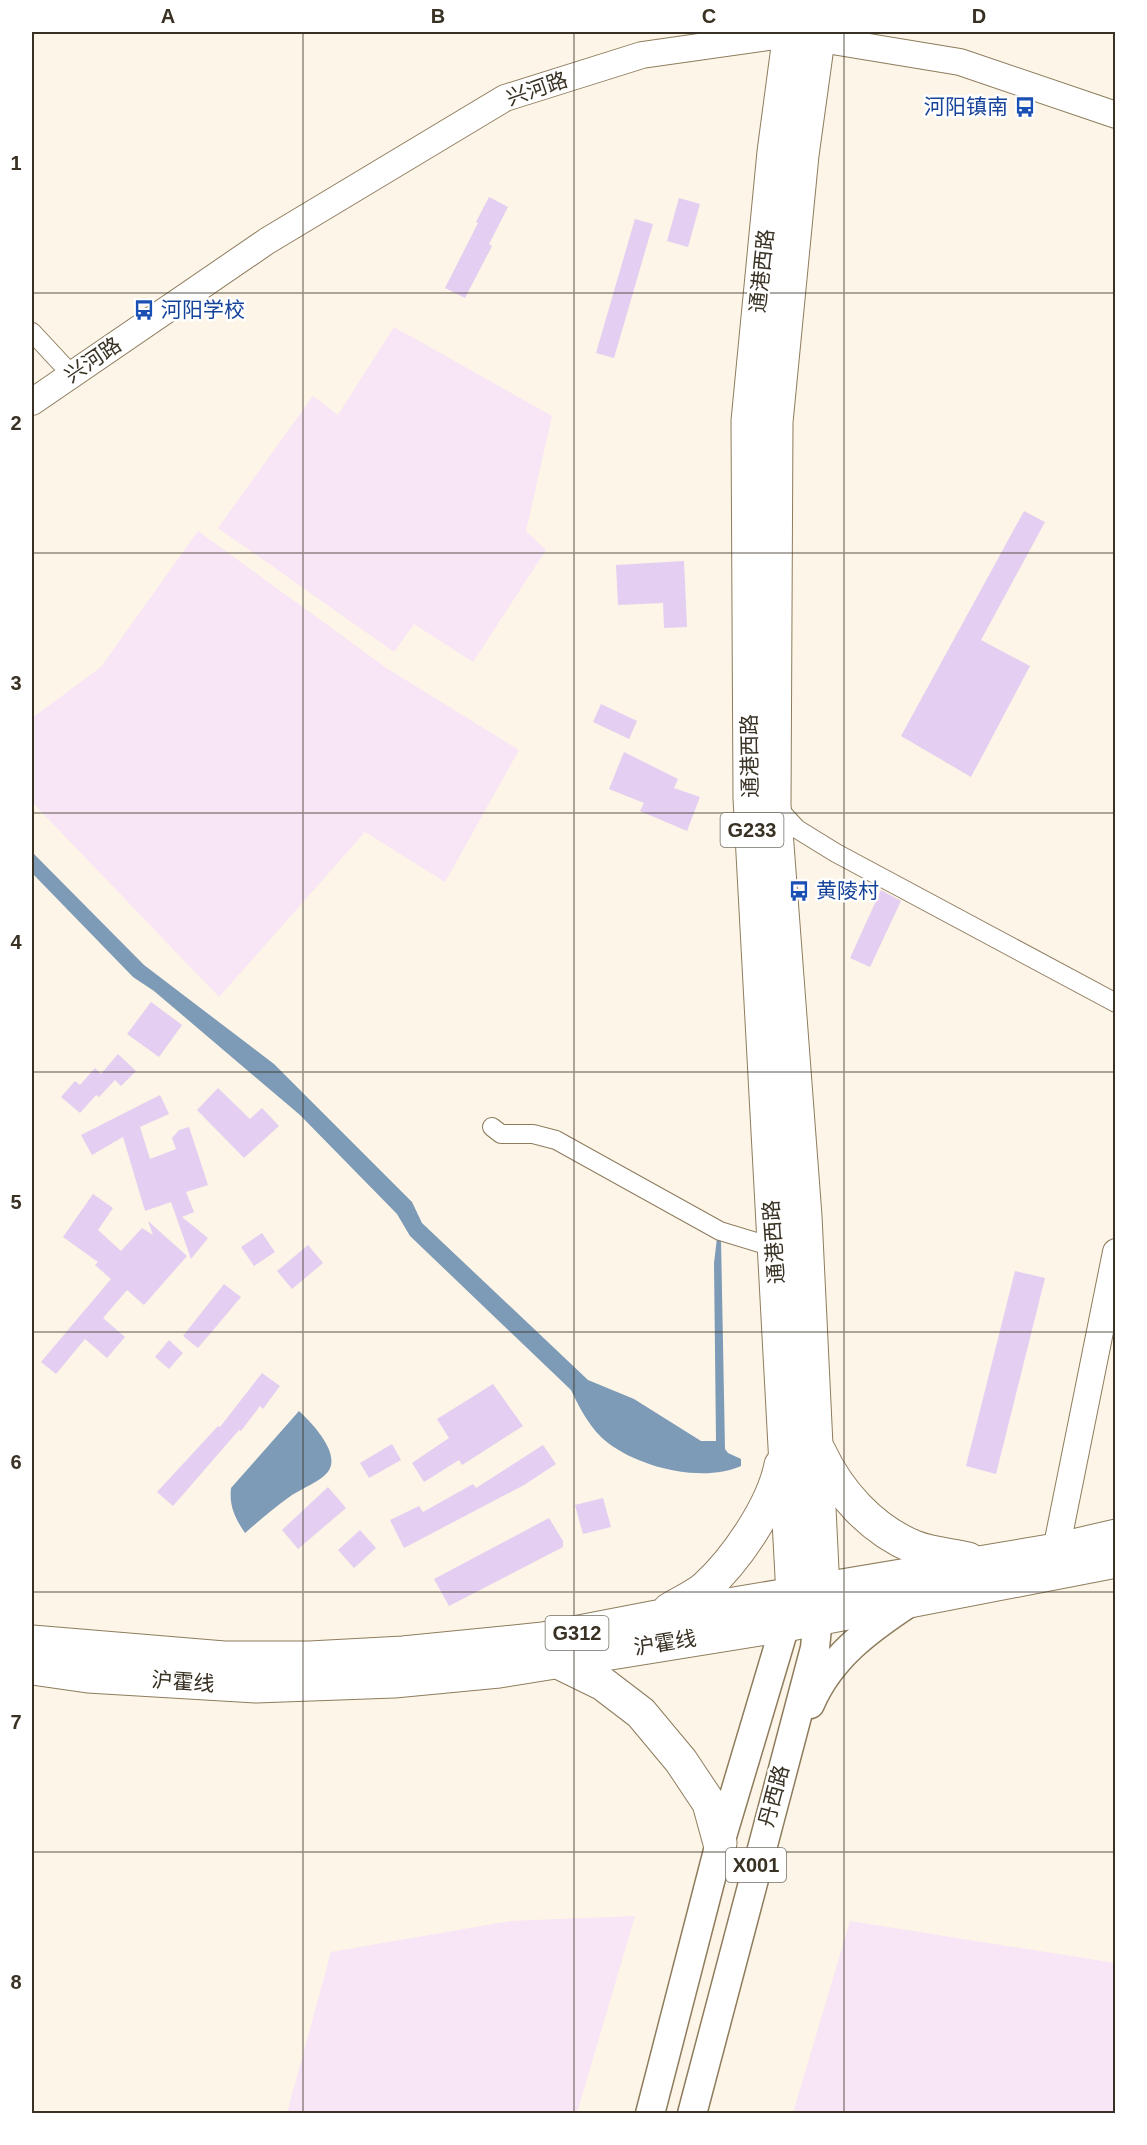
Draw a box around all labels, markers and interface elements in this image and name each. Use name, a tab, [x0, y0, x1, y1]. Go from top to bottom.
text: A	[161, 5, 175, 27]
text: B	[431, 5, 445, 27]
text: C	[702, 5, 716, 27]
text: D	[972, 5, 986, 27]
street label: 兴河路	[503, 67, 570, 110]
place label: 河阳镇南	[924, 95, 1008, 118]
bus stop icon: 河阳镇南	[1013, 95, 1037, 119]
text: 1	[10, 152, 22, 174]
street label: 通港西路	[746, 228, 777, 314]
bus stop icon: 河阳学校	[132, 298, 156, 322]
place label: 河阳学校	[161, 298, 245, 321]
street label: 兴河路	[60, 332, 125, 387]
text: 2	[10, 412, 22, 434]
text: 3	[10, 672, 22, 694]
street label: 通港西路	[737, 714, 762, 798]
road number: G233	[720, 813, 783, 847]
bus stop icon: 黄陵村	[787, 879, 811, 903]
place label: 黄陵村	[816, 879, 879, 902]
text: 4	[10, 931, 22, 953]
text: 5	[10, 1191, 22, 1213]
street label: 通港西路	[759, 1199, 788, 1285]
text: 6	[10, 1451, 22, 1473]
road number: G312	[546, 1616, 608, 1650]
street label: 沪霍线	[632, 1626, 698, 1659]
street label: 沪霍线	[151, 1668, 215, 1695]
text: 7	[10, 1711, 22, 1733]
street label: 丹西路	[754, 1762, 793, 1829]
road number: X001	[726, 1848, 786, 1882]
text: 8	[10, 1971, 22, 1993]

